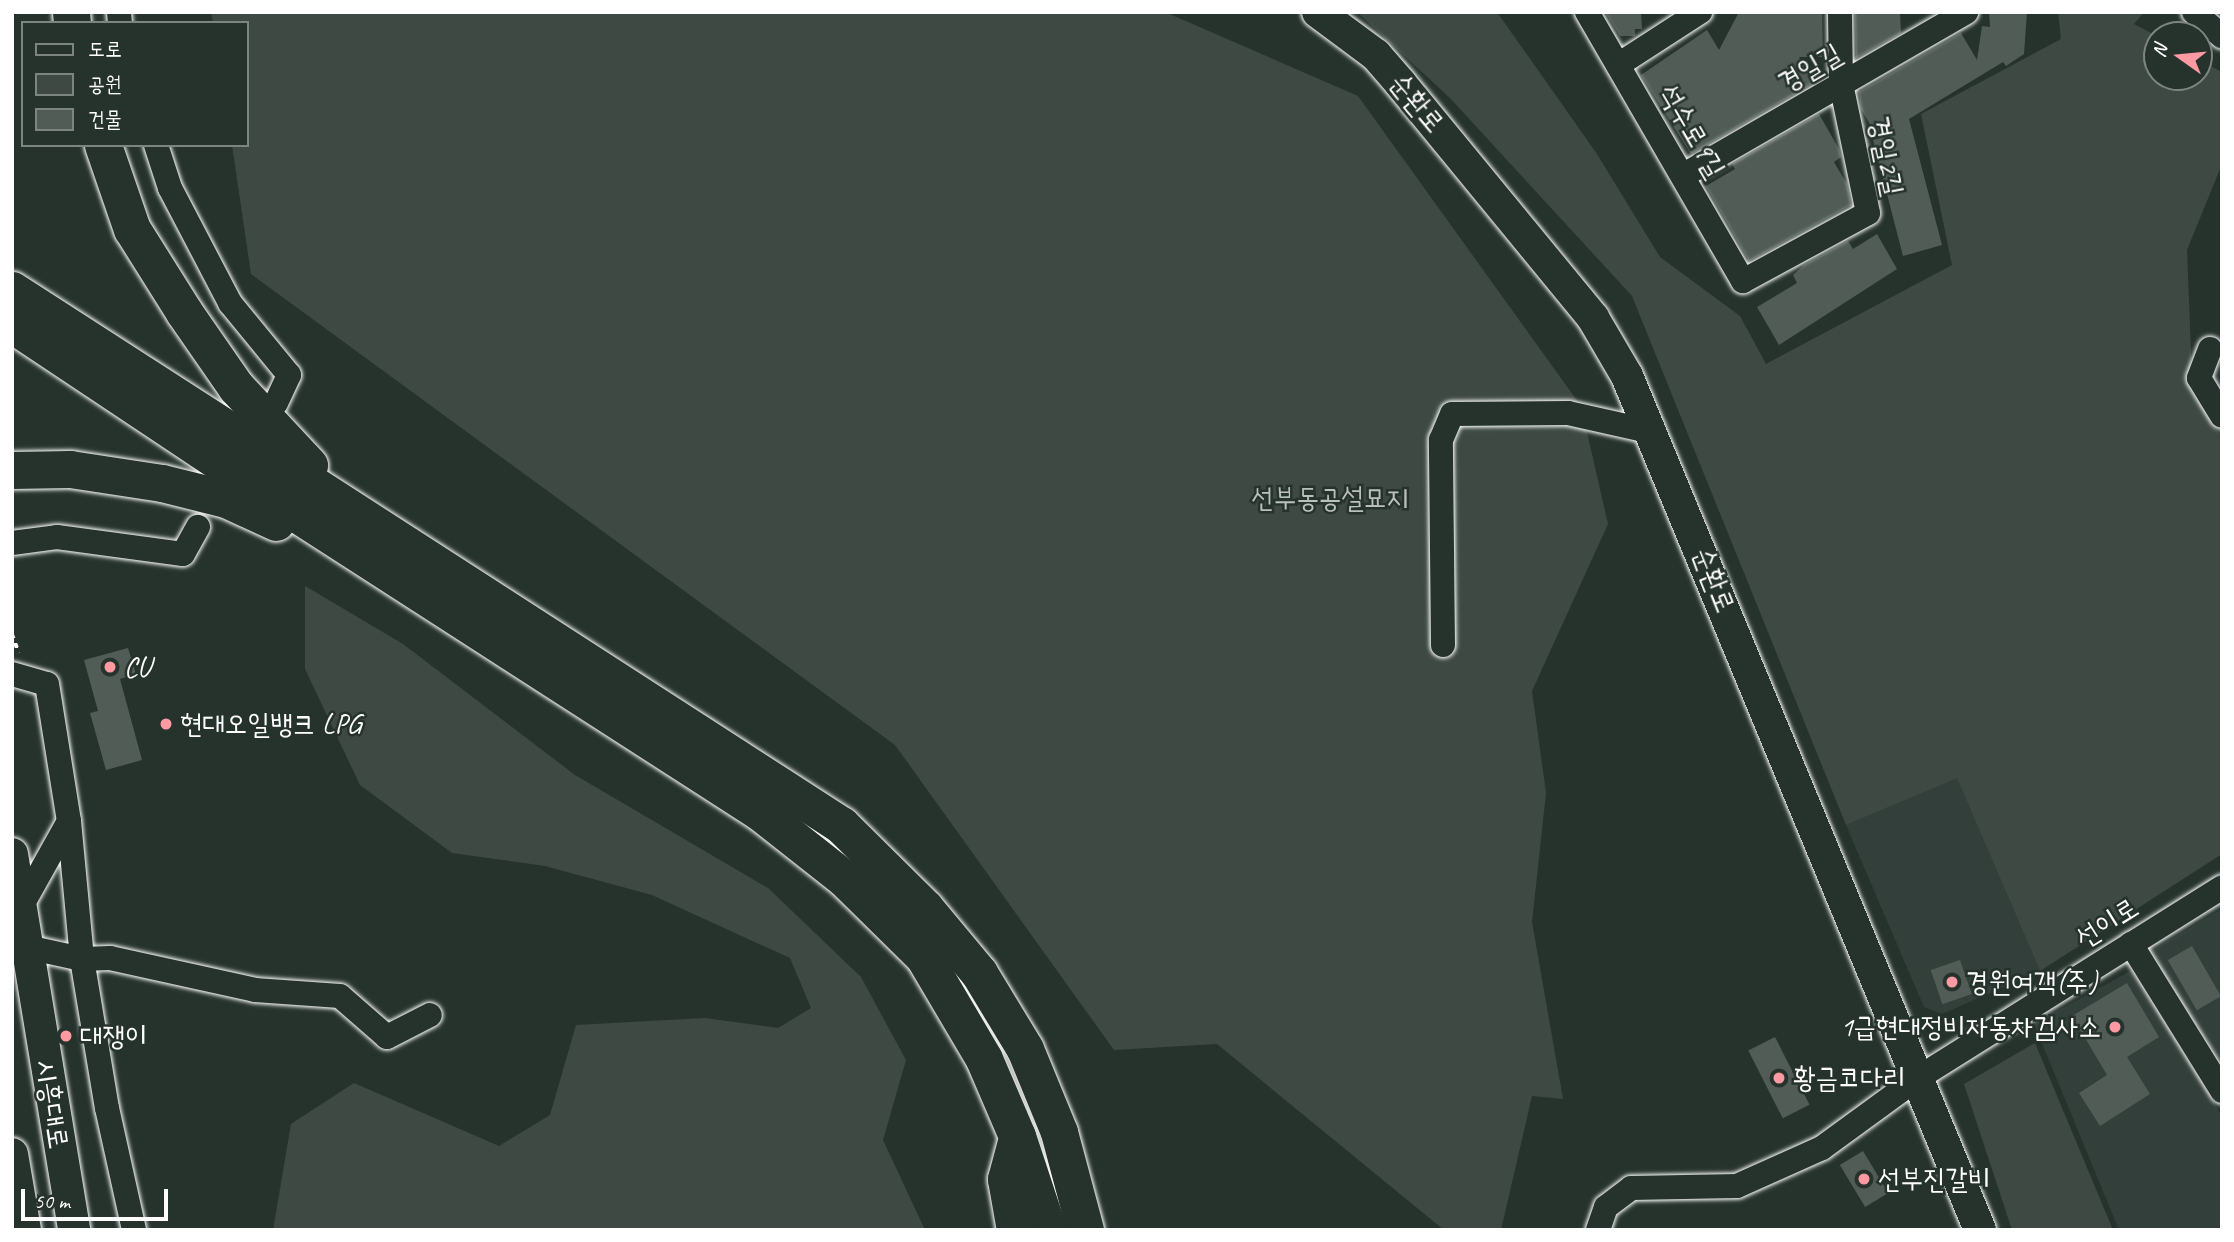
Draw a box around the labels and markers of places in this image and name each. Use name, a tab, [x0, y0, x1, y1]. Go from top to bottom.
place label: CU	[124, 650, 150, 684]
marker: CU	[102, 659, 118, 675]
place label: 현대오일뱅크 LPG	[180, 707, 361, 741]
marker: 현대오일뱅크 LPG	[158, 716, 174, 732]
place label: 경원여객(주)	[1966, 965, 2097, 999]
marker: 경원여객(주)	[1944, 974, 1960, 990]
place label: 1급현대정비자동차검사소	[1841, 1010, 2101, 1044]
place label: 대쟁이	[80, 1019, 148, 1053]
marker: 1급현대정비자동차검사소	[2107, 1019, 2123, 1035]
marker: 대쟁이	[58, 1028, 74, 1044]
place label: 황금코다리	[1793, 1061, 1906, 1095]
marker: 황금코다리	[1771, 1070, 1787, 1086]
place label: 선부진갈비	[1878, 1162, 1991, 1196]
marker: 선부진갈비	[1856, 1171, 1872, 1187]

